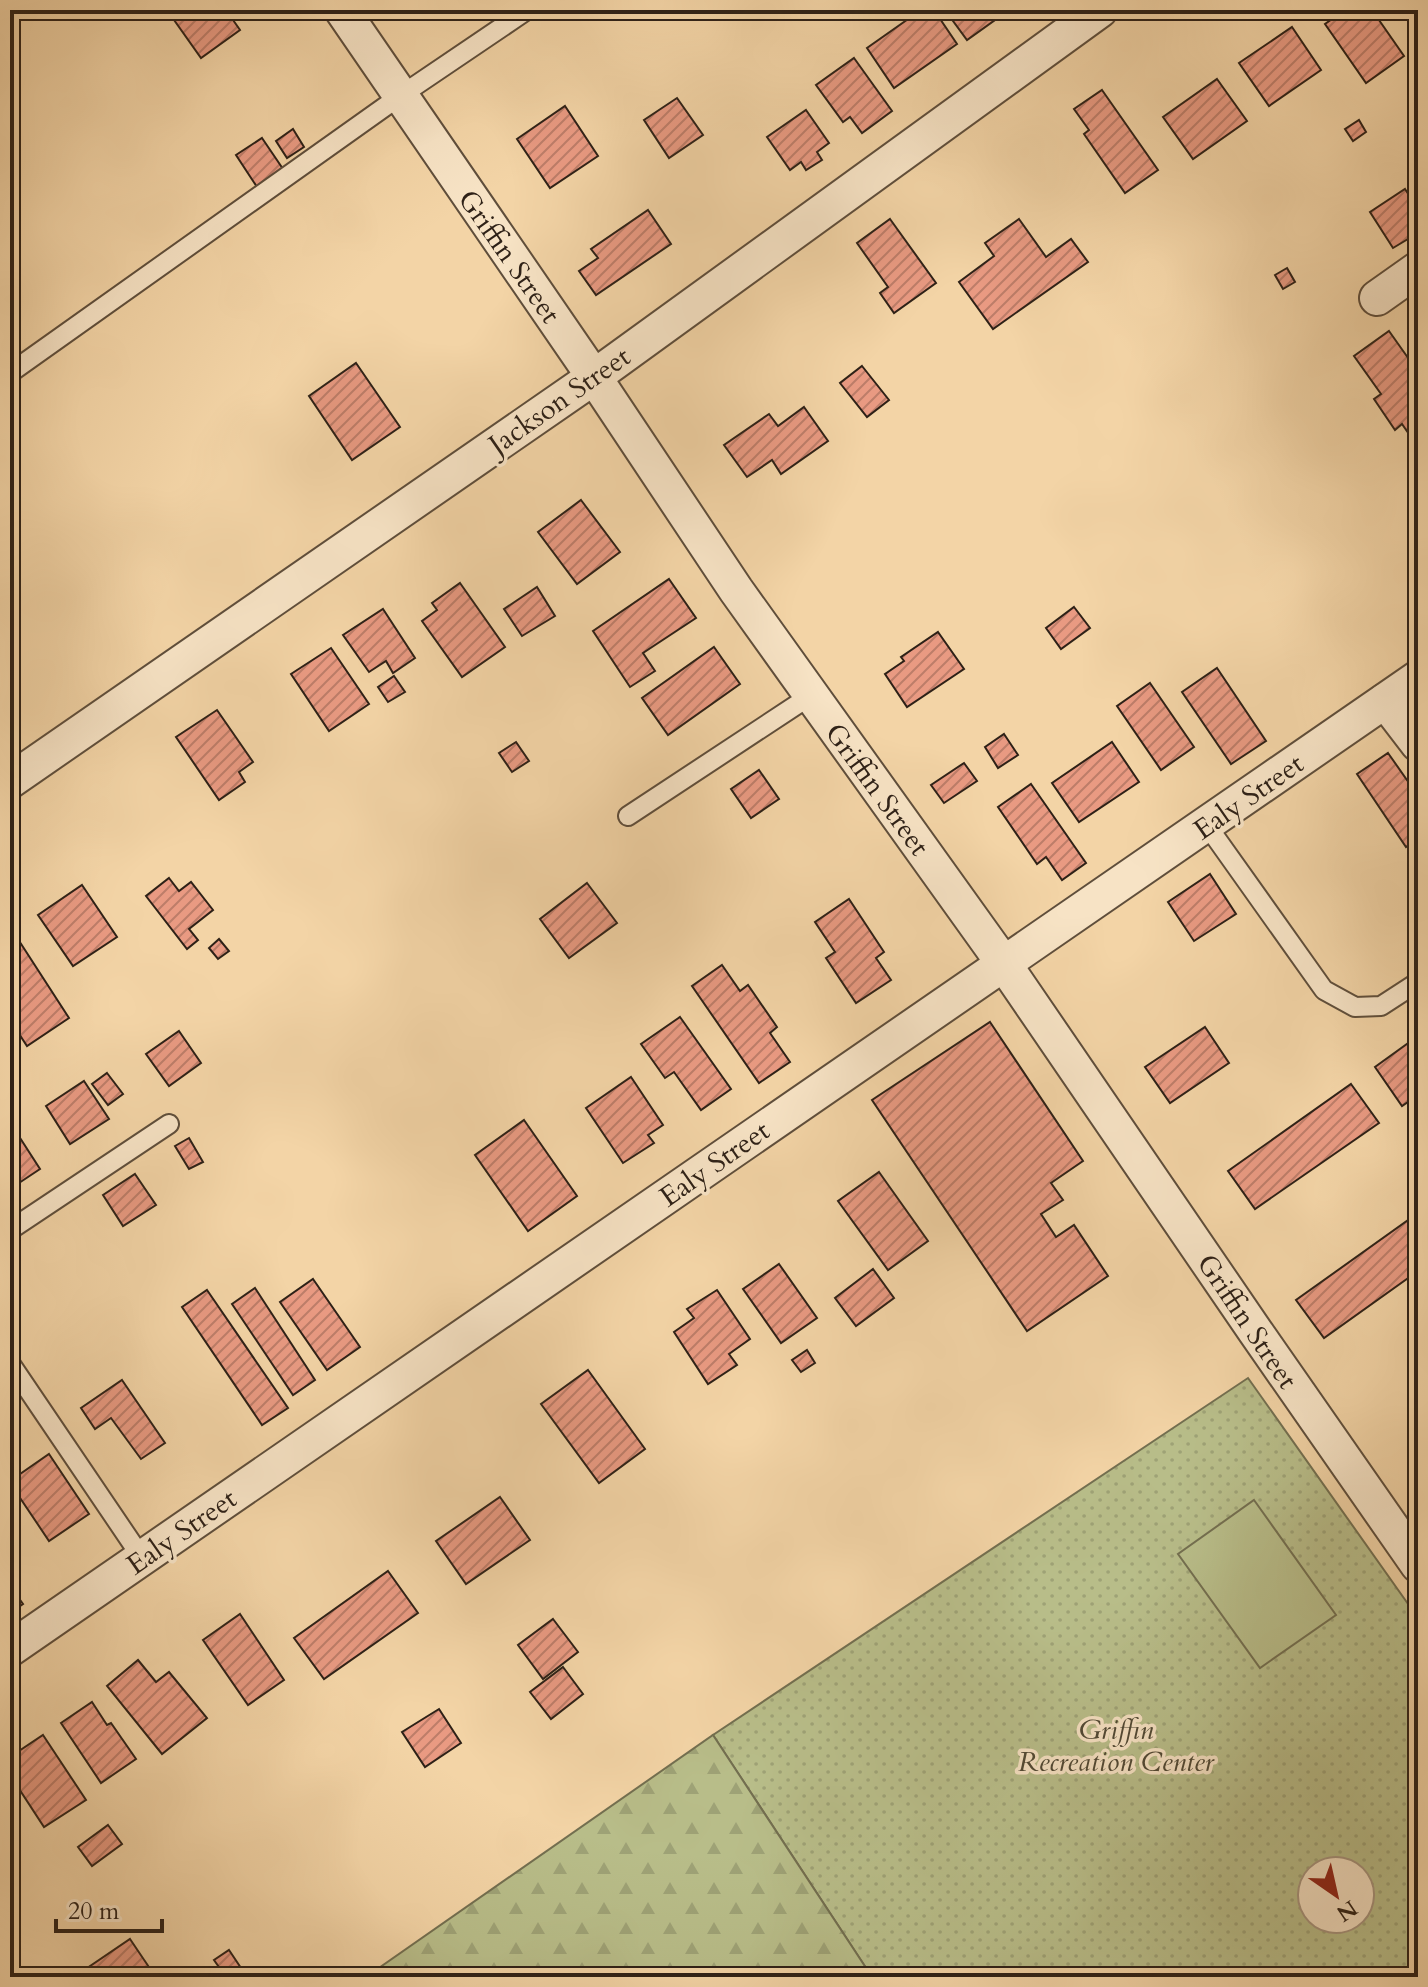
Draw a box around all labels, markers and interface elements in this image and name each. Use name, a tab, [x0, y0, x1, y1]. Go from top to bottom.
street label: Griffin Street	[449, 182, 569, 331]
street label: Jackson Street	[478, 338, 638, 466]
street label: Griffin Street	[816, 716, 938, 864]
street label: Ealy Street	[1186, 745, 1311, 849]
street label: Ealy Street	[652, 1112, 777, 1216]
street label: Griffin Street	[1188, 1247, 1306, 1397]
street label: Ealy Street	[119, 1480, 244, 1584]
park label: Griffin Recreation Center	[1018, 1711, 1215, 1781]
north arrow	[1296, 1855, 1376, 1935]
scale bar	[56, 1883, 162, 1933]
text: N	[1330, 1893, 1363, 1929]
text: 20 m	[68, 1895, 120, 1928]

